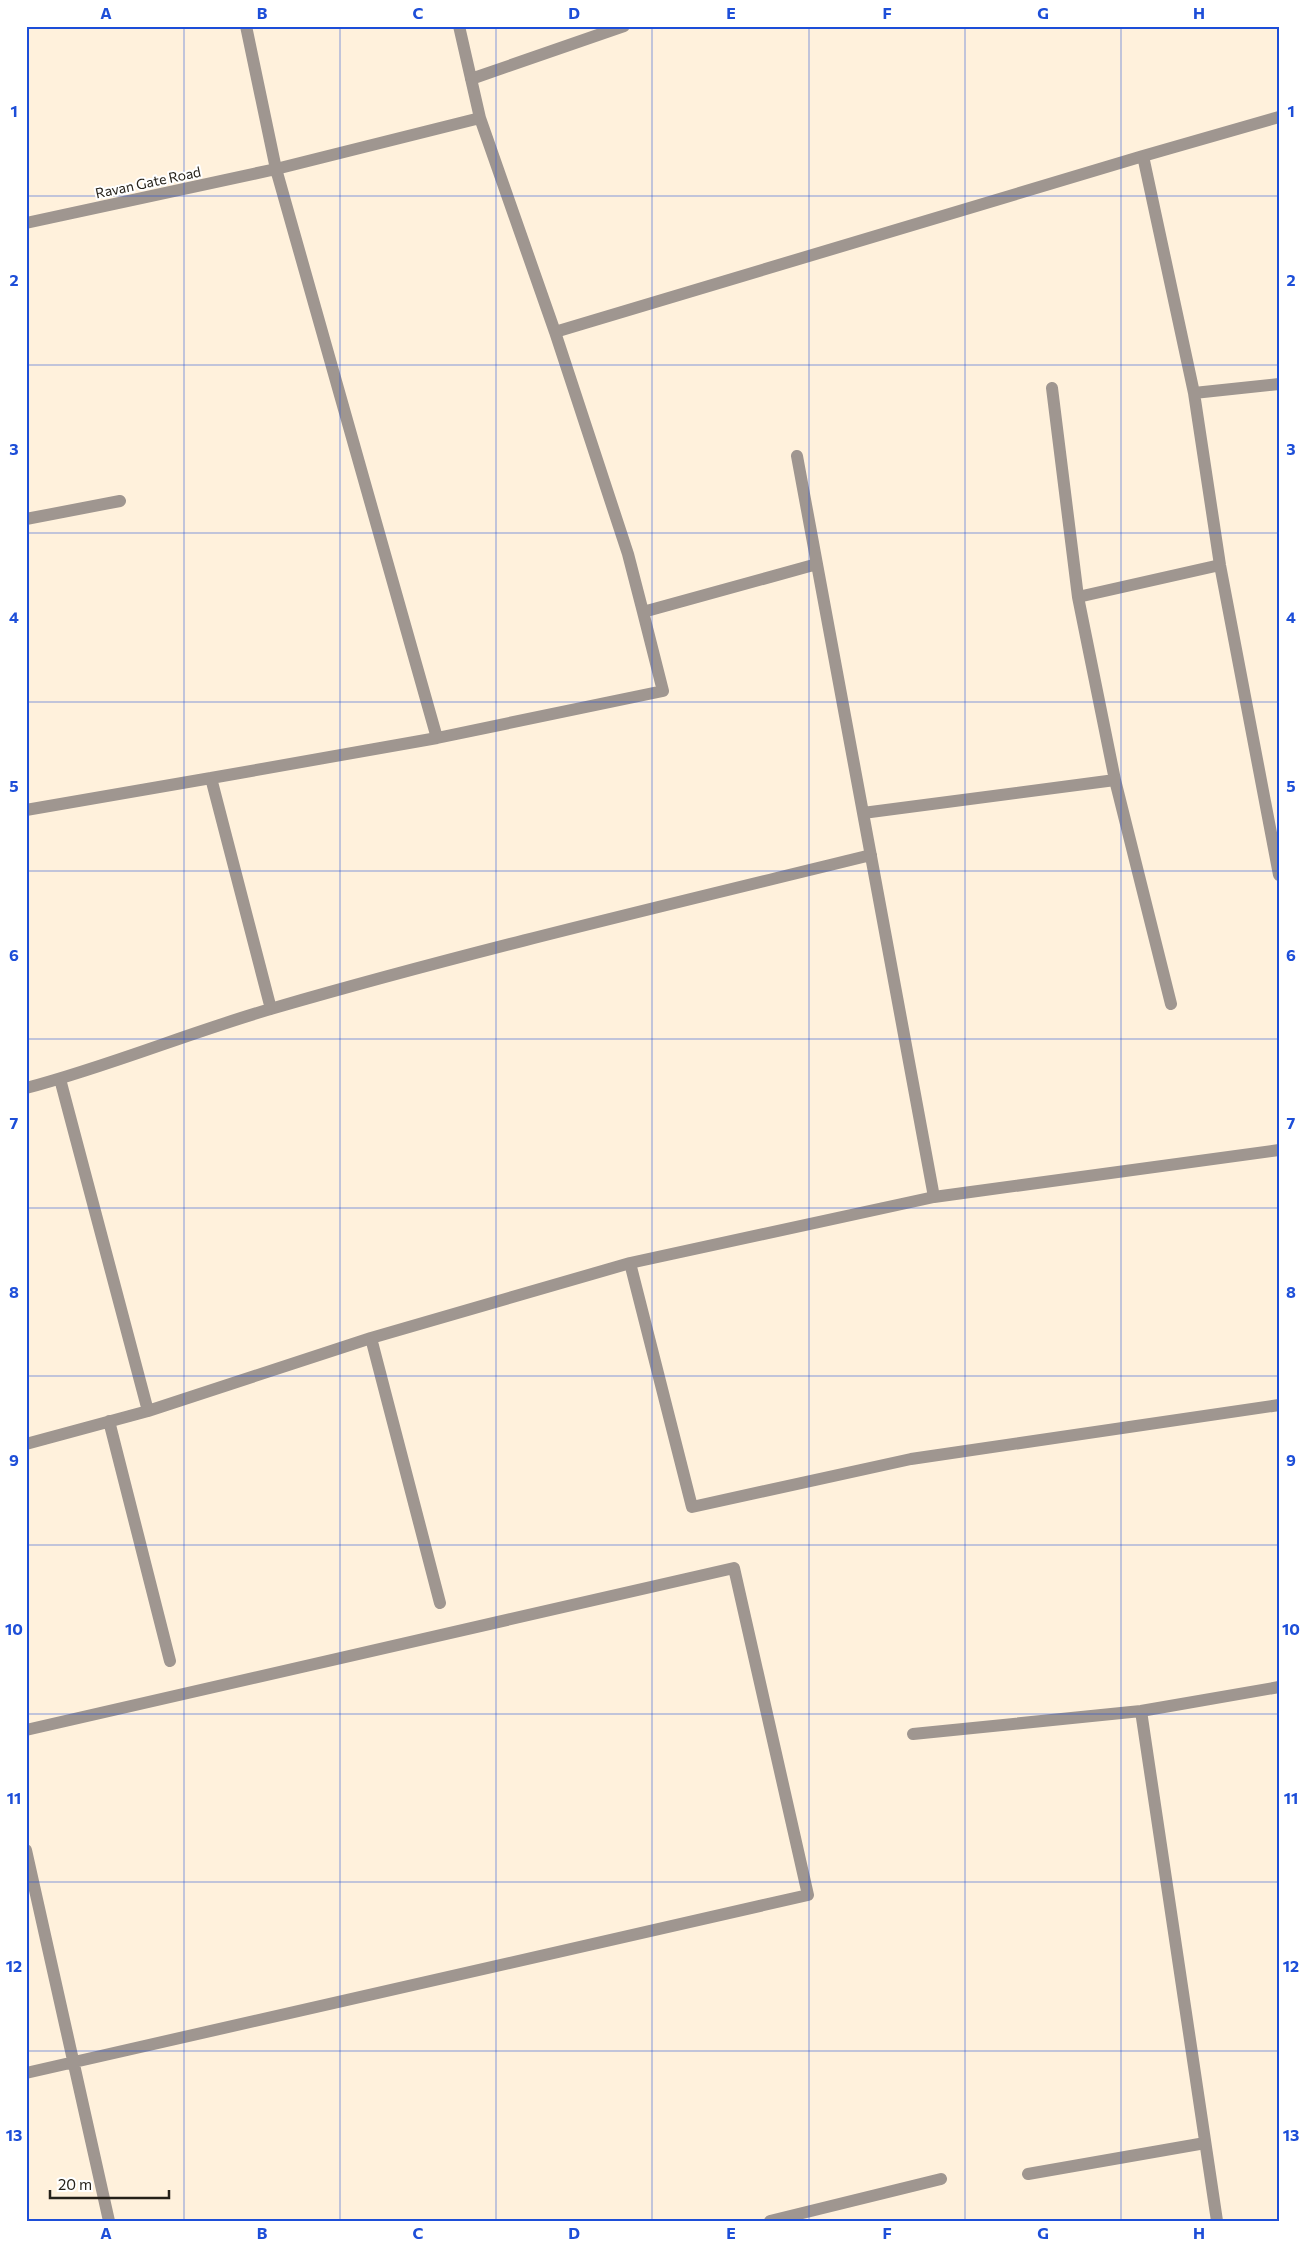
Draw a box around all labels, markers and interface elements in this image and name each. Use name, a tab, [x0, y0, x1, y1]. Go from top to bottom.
text: A	[100, 3, 112, 22]
text: B	[257, 3, 268, 22]
text: C	[413, 3, 424, 22]
text: D	[568, 3, 580, 22]
text: E	[726, 3, 736, 22]
text: F	[882, 3, 892, 22]
text: G	[1037, 3, 1049, 22]
text: H	[1193, 3, 1205, 22]
text: 1	[10, 101, 18, 120]
text: 1	[1287, 101, 1295, 120]
street label: Ravan Gate Road	[94, 163, 202, 201]
text: 2	[9, 270, 19, 289]
text: 2	[1286, 270, 1296, 289]
text: 3	[9, 439, 19, 458]
text: 3	[1286, 439, 1296, 458]
text: 4	[9, 607, 19, 626]
text: 4	[1286, 607, 1296, 626]
text: 5	[9, 776, 19, 795]
text: 5	[1286, 776, 1296, 795]
text: 6	[9, 945, 19, 964]
text: 6	[1286, 945, 1296, 964]
text: 7	[10, 1113, 19, 1132]
text: 7	[1287, 1113, 1296, 1132]
text: 8	[9, 1282, 19, 1301]
text: 8	[1286, 1282, 1296, 1301]
text: 9	[9, 1450, 19, 1469]
text: 9	[1286, 1450, 1296, 1469]
text: 10	[5, 1619, 23, 1638]
text: 10	[1282, 1619, 1300, 1638]
text: 11	[7, 1788, 21, 1807]
text: 11	[1284, 1788, 1298, 1807]
text: 12	[6, 1956, 22, 1975]
text: 12	[1283, 1956, 1299, 1975]
text: 13	[6, 2125, 22, 2144]
text: 13	[1283, 2125, 1299, 2144]
scale bar	[50, 2167, 169, 2199]
text: 20 m	[58, 2175, 92, 2193]
text: A	[100, 2223, 112, 2242]
text: B	[257, 2223, 268, 2242]
text: C	[413, 2223, 424, 2242]
text: D	[568, 2223, 580, 2242]
text: E	[726, 2223, 736, 2242]
text: F	[882, 2223, 892, 2242]
text: G	[1037, 2223, 1049, 2242]
text: H	[1193, 2223, 1205, 2242]

